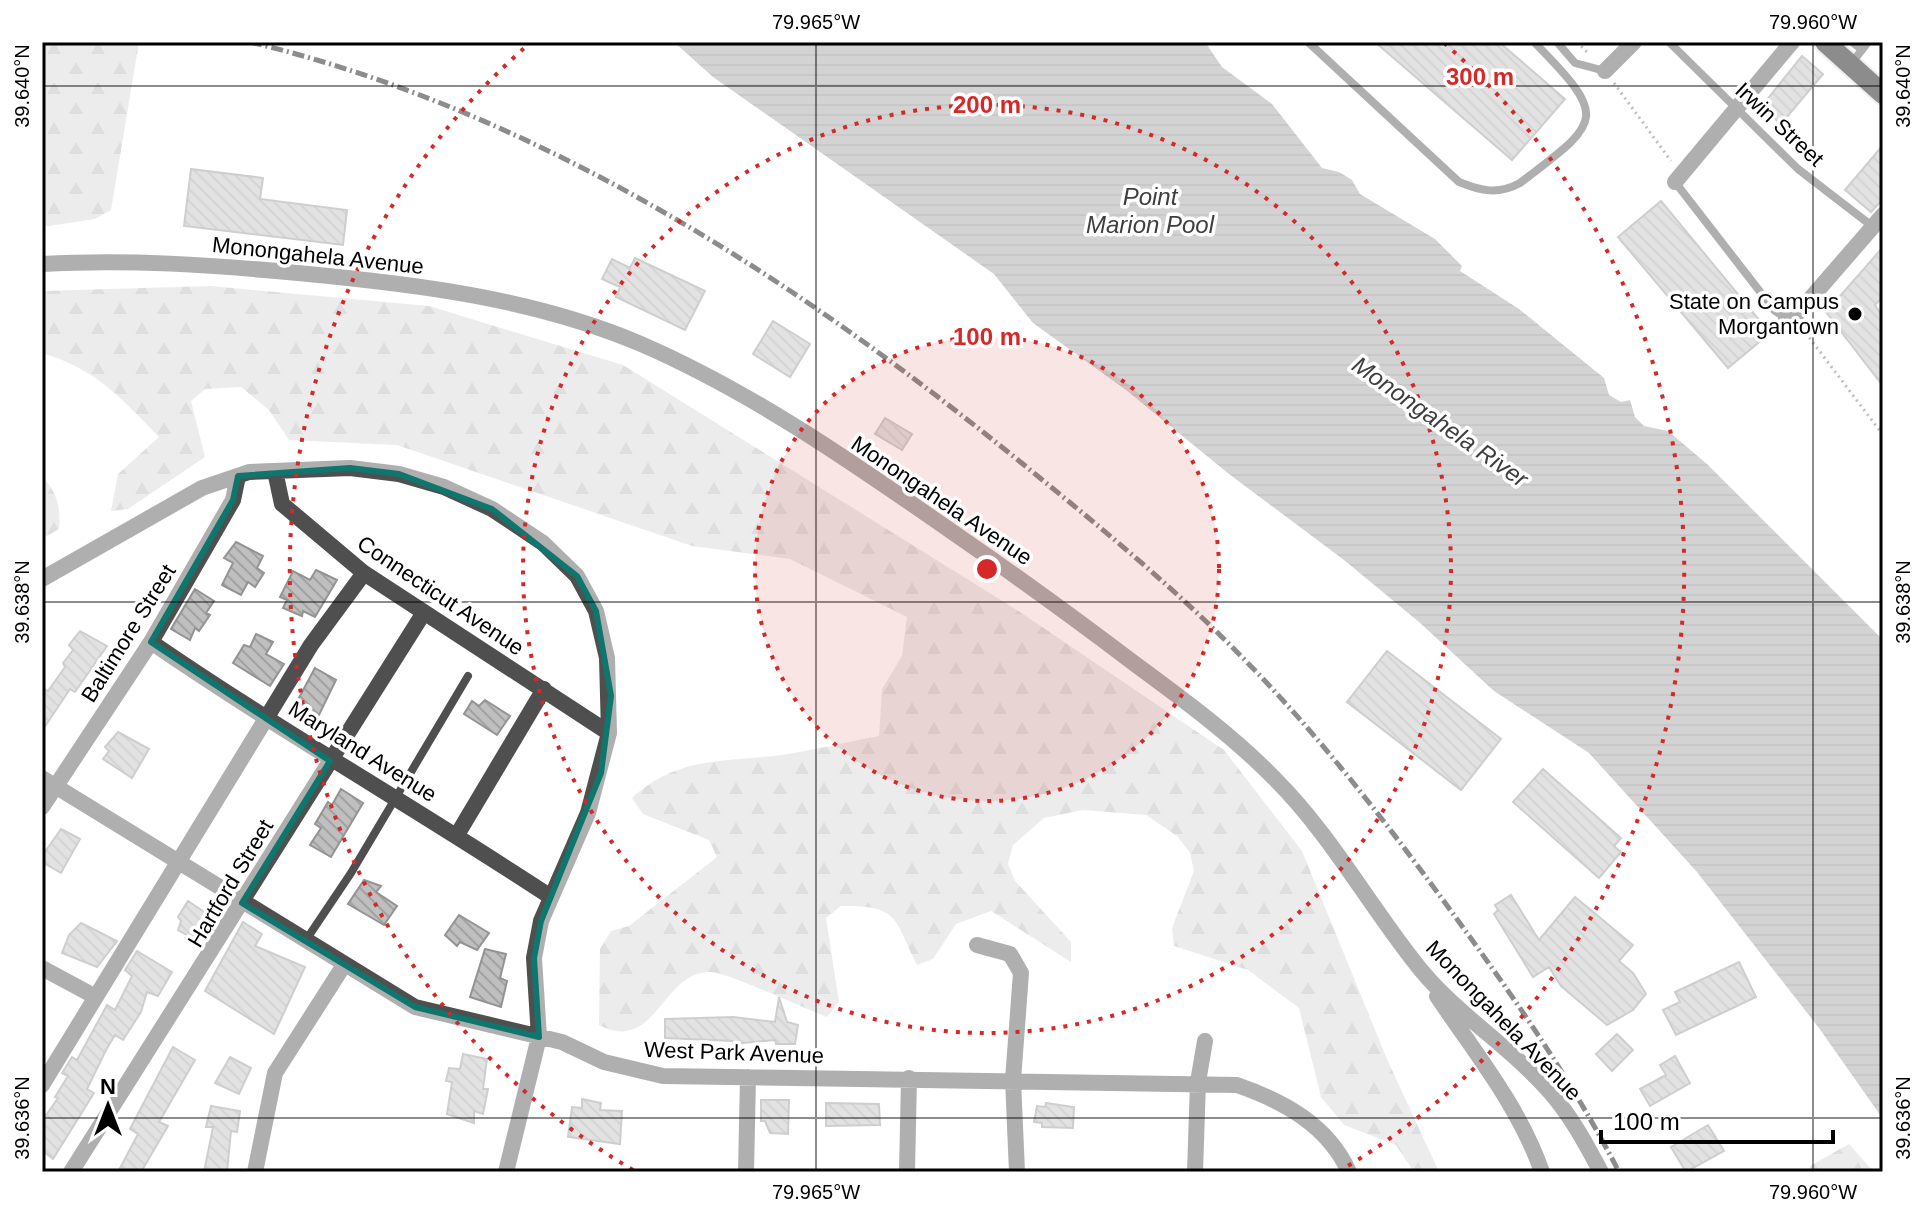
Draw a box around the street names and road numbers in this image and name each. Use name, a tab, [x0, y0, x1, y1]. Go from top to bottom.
street label: Irwin Street	[1730, 77, 1829, 171]
street label: Monongahela Avenue	[211, 232, 425, 279]
street label: Monongahela Avenue	[847, 431, 1037, 570]
street label: Connecticut Avenue	[353, 530, 529, 660]
street label: Baltimore Street	[76, 560, 181, 707]
street label: Maryland Avenue	[284, 696, 441, 807]
street label: Hartford Street	[183, 815, 278, 952]
street label: Monongahela Avenue	[1421, 935, 1586, 1105]
street label: West Park Avenue	[644, 1037, 824, 1068]

